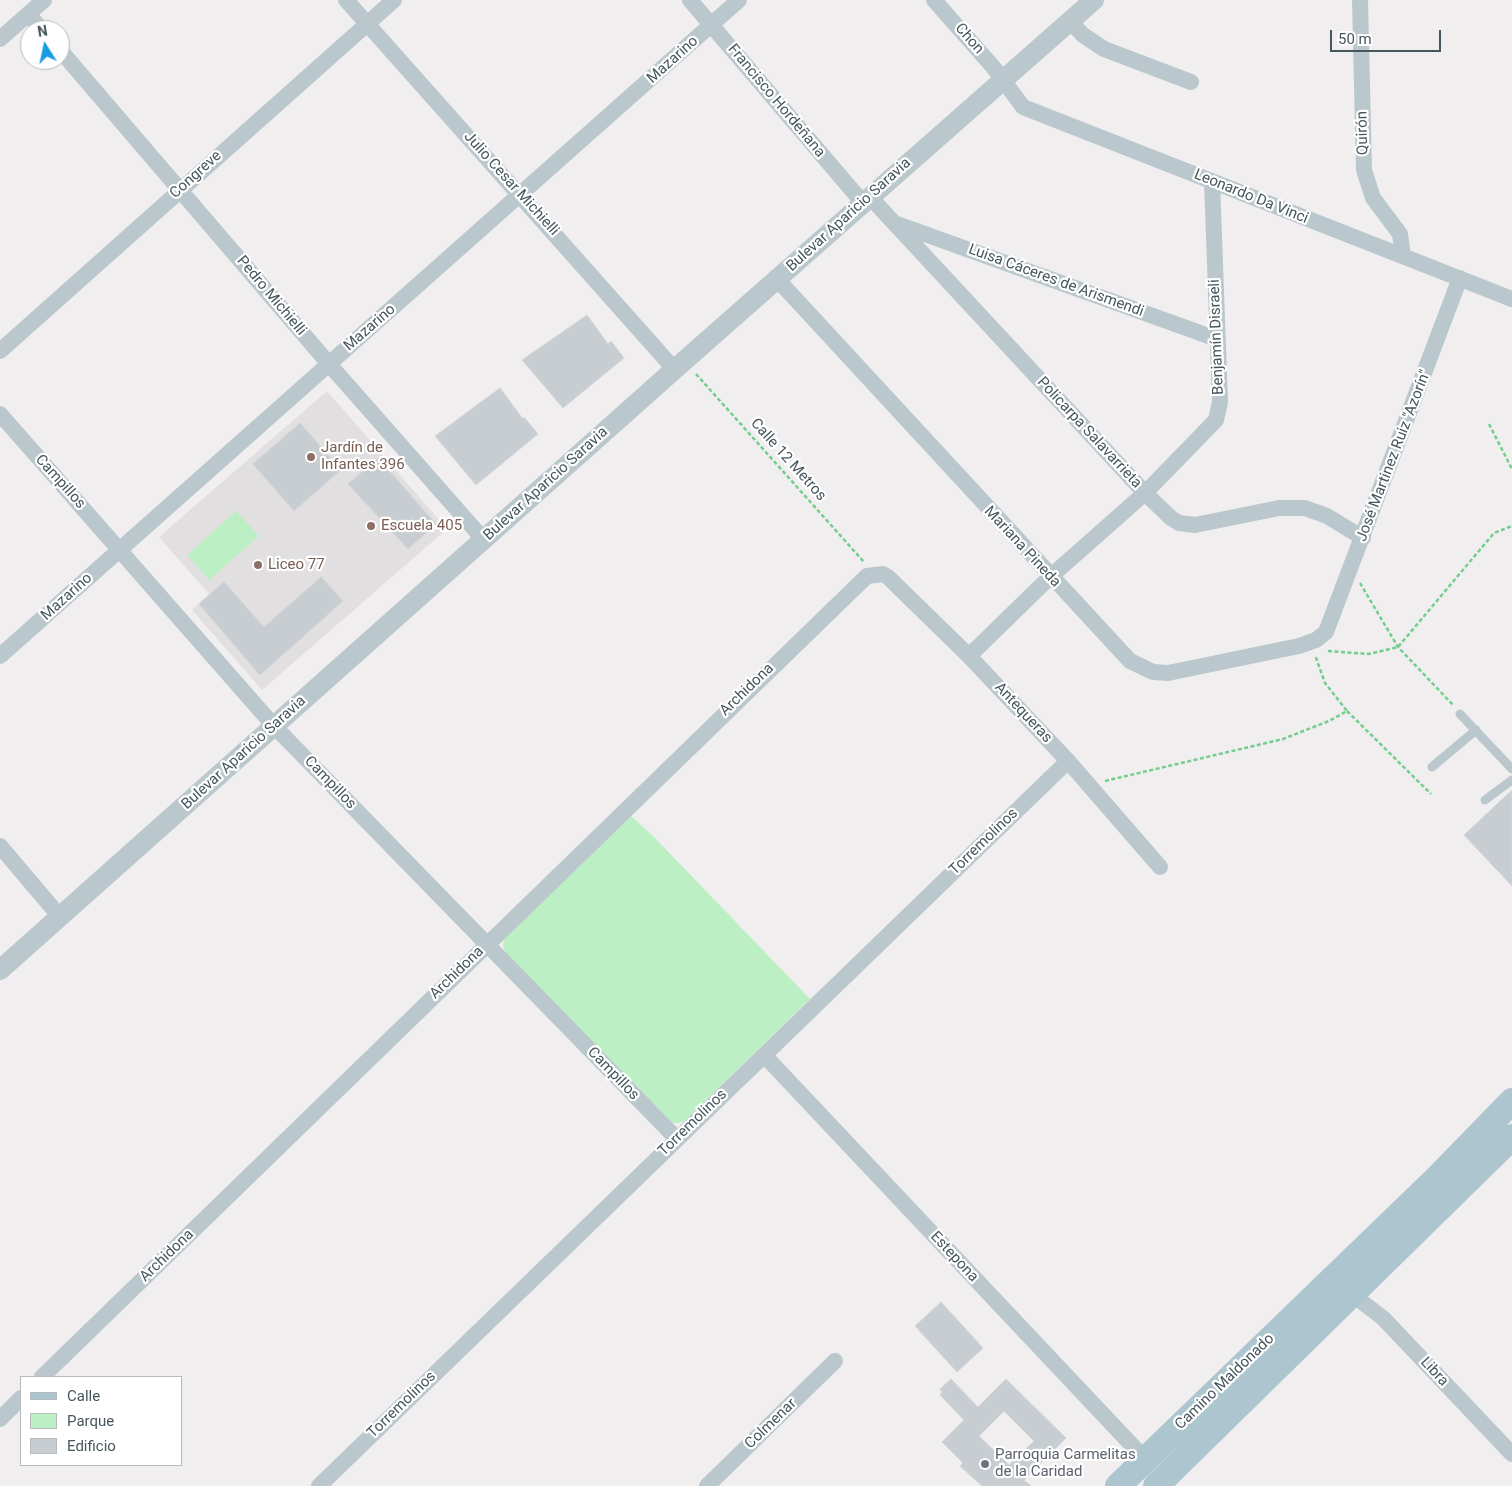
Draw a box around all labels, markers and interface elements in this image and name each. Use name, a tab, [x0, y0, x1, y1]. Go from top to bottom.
north arrow	[20, 20, 70, 70]
street label: Chon	[951, 20, 987, 58]
scale bar	[1332, 20, 1443, 52]
text: N	[36, 22, 49, 40]
text: 50 m	[1338, 30, 1372, 48]
street label: Mazarino	[644, 32, 702, 88]
street label: Francisco Hordeñana	[723, 41, 829, 161]
street label: Quirón	[1354, 111, 1372, 155]
street label: Julio Cesar Michielli	[460, 128, 562, 240]
street label: Congreve	[167, 147, 225, 203]
street label: Bulevar Aparicio Saravia	[783, 154, 915, 276]
street label: Leonardo Da Vinci	[1191, 166, 1311, 228]
street label: Luisa Cáceres de Arismendi	[966, 241, 1146, 321]
street label: Pedro Michielli	[232, 253, 310, 339]
street label: Benjamín Disraeli	[1206, 279, 1228, 395]
street label: Mazarino	[341, 301, 399, 355]
street label: José Martinez Ruiz "Azorín"	[1353, 368, 1435, 544]
street label: Policarpa Salavarrieta	[1033, 374, 1145, 492]
street label: Calle 12 Metros	[746, 415, 830, 505]
street label: Bulevar Aparicio Saravia	[480, 423, 612, 545]
place label: Jardín de Infantes 396	[321, 439, 405, 474]
street label: Campillos	[31, 451, 89, 513]
marker: Jardín de Infantes 396	[305, 451, 317, 463]
street label: Mariana Pineda	[980, 503, 1064, 591]
place label: Escuela 405	[381, 517, 462, 535]
marker: Escuela 405	[365, 520, 377, 532]
place label: Liceo 77	[268, 556, 325, 574]
marker: Liceo 77	[252, 559, 264, 571]
street label: Mazarino	[38, 569, 96, 625]
street label: Archidona	[716, 660, 778, 720]
street label: Antequeras	[990, 679, 1056, 747]
street label: Bulevar Aparicio Saravia	[178, 692, 310, 814]
street label: Campillos	[300, 753, 360, 813]
street label: Torremolinos	[946, 805, 1022, 879]
street label: Archidona	[426, 943, 488, 1003]
street label: Campillos	[583, 1044, 643, 1104]
street label: Torremolinos	[655, 1086, 731, 1160]
street label: Archidona	[136, 1226, 198, 1286]
street label: Estepona	[926, 1228, 982, 1286]
street label: Camino Maldonado	[1172, 1330, 1278, 1434]
street label: Libra	[1416, 1354, 1452, 1390]
street label: Torremolinos	[364, 1368, 440, 1442]
legend	[20, 1376, 182, 1466]
text: Calle	[67, 1387, 100, 1405]
street label: Colmenar	[742, 1395, 800, 1453]
text: Parque	[67, 1412, 114, 1430]
text: Edificio	[67, 1437, 116, 1455]
place label: Parroquia Carmelitas de la Caridad	[995, 1446, 1136, 1481]
marker: Parroquia Carmelitas de la Caridad	[979, 1458, 991, 1470]

